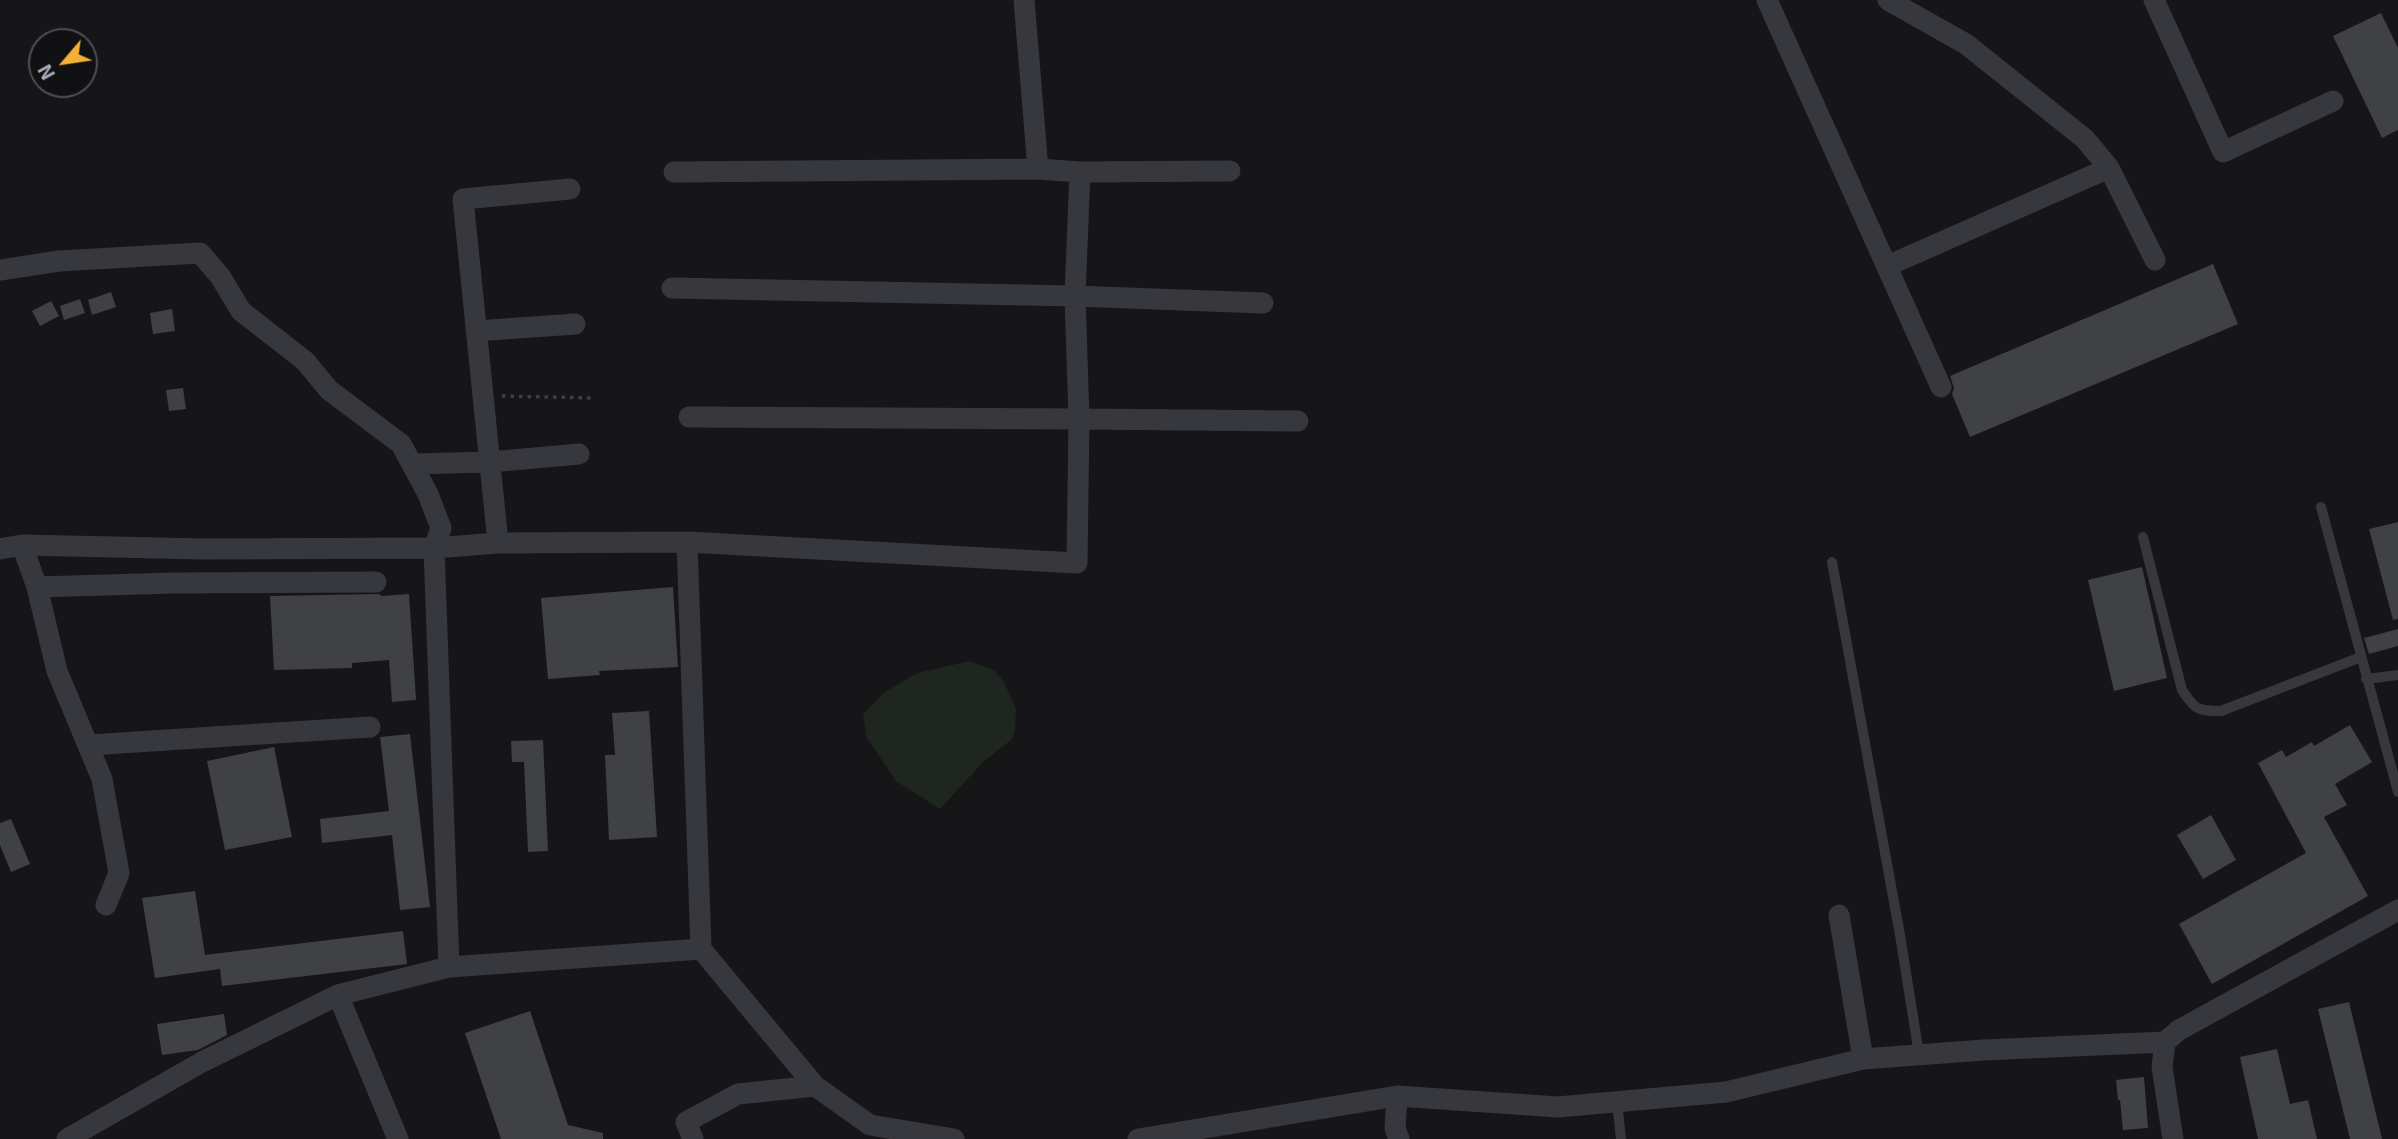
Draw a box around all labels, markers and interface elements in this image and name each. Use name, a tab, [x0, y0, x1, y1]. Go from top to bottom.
north arrow	[28, 28, 98, 98]
text: N	[33, 61, 59, 84]

